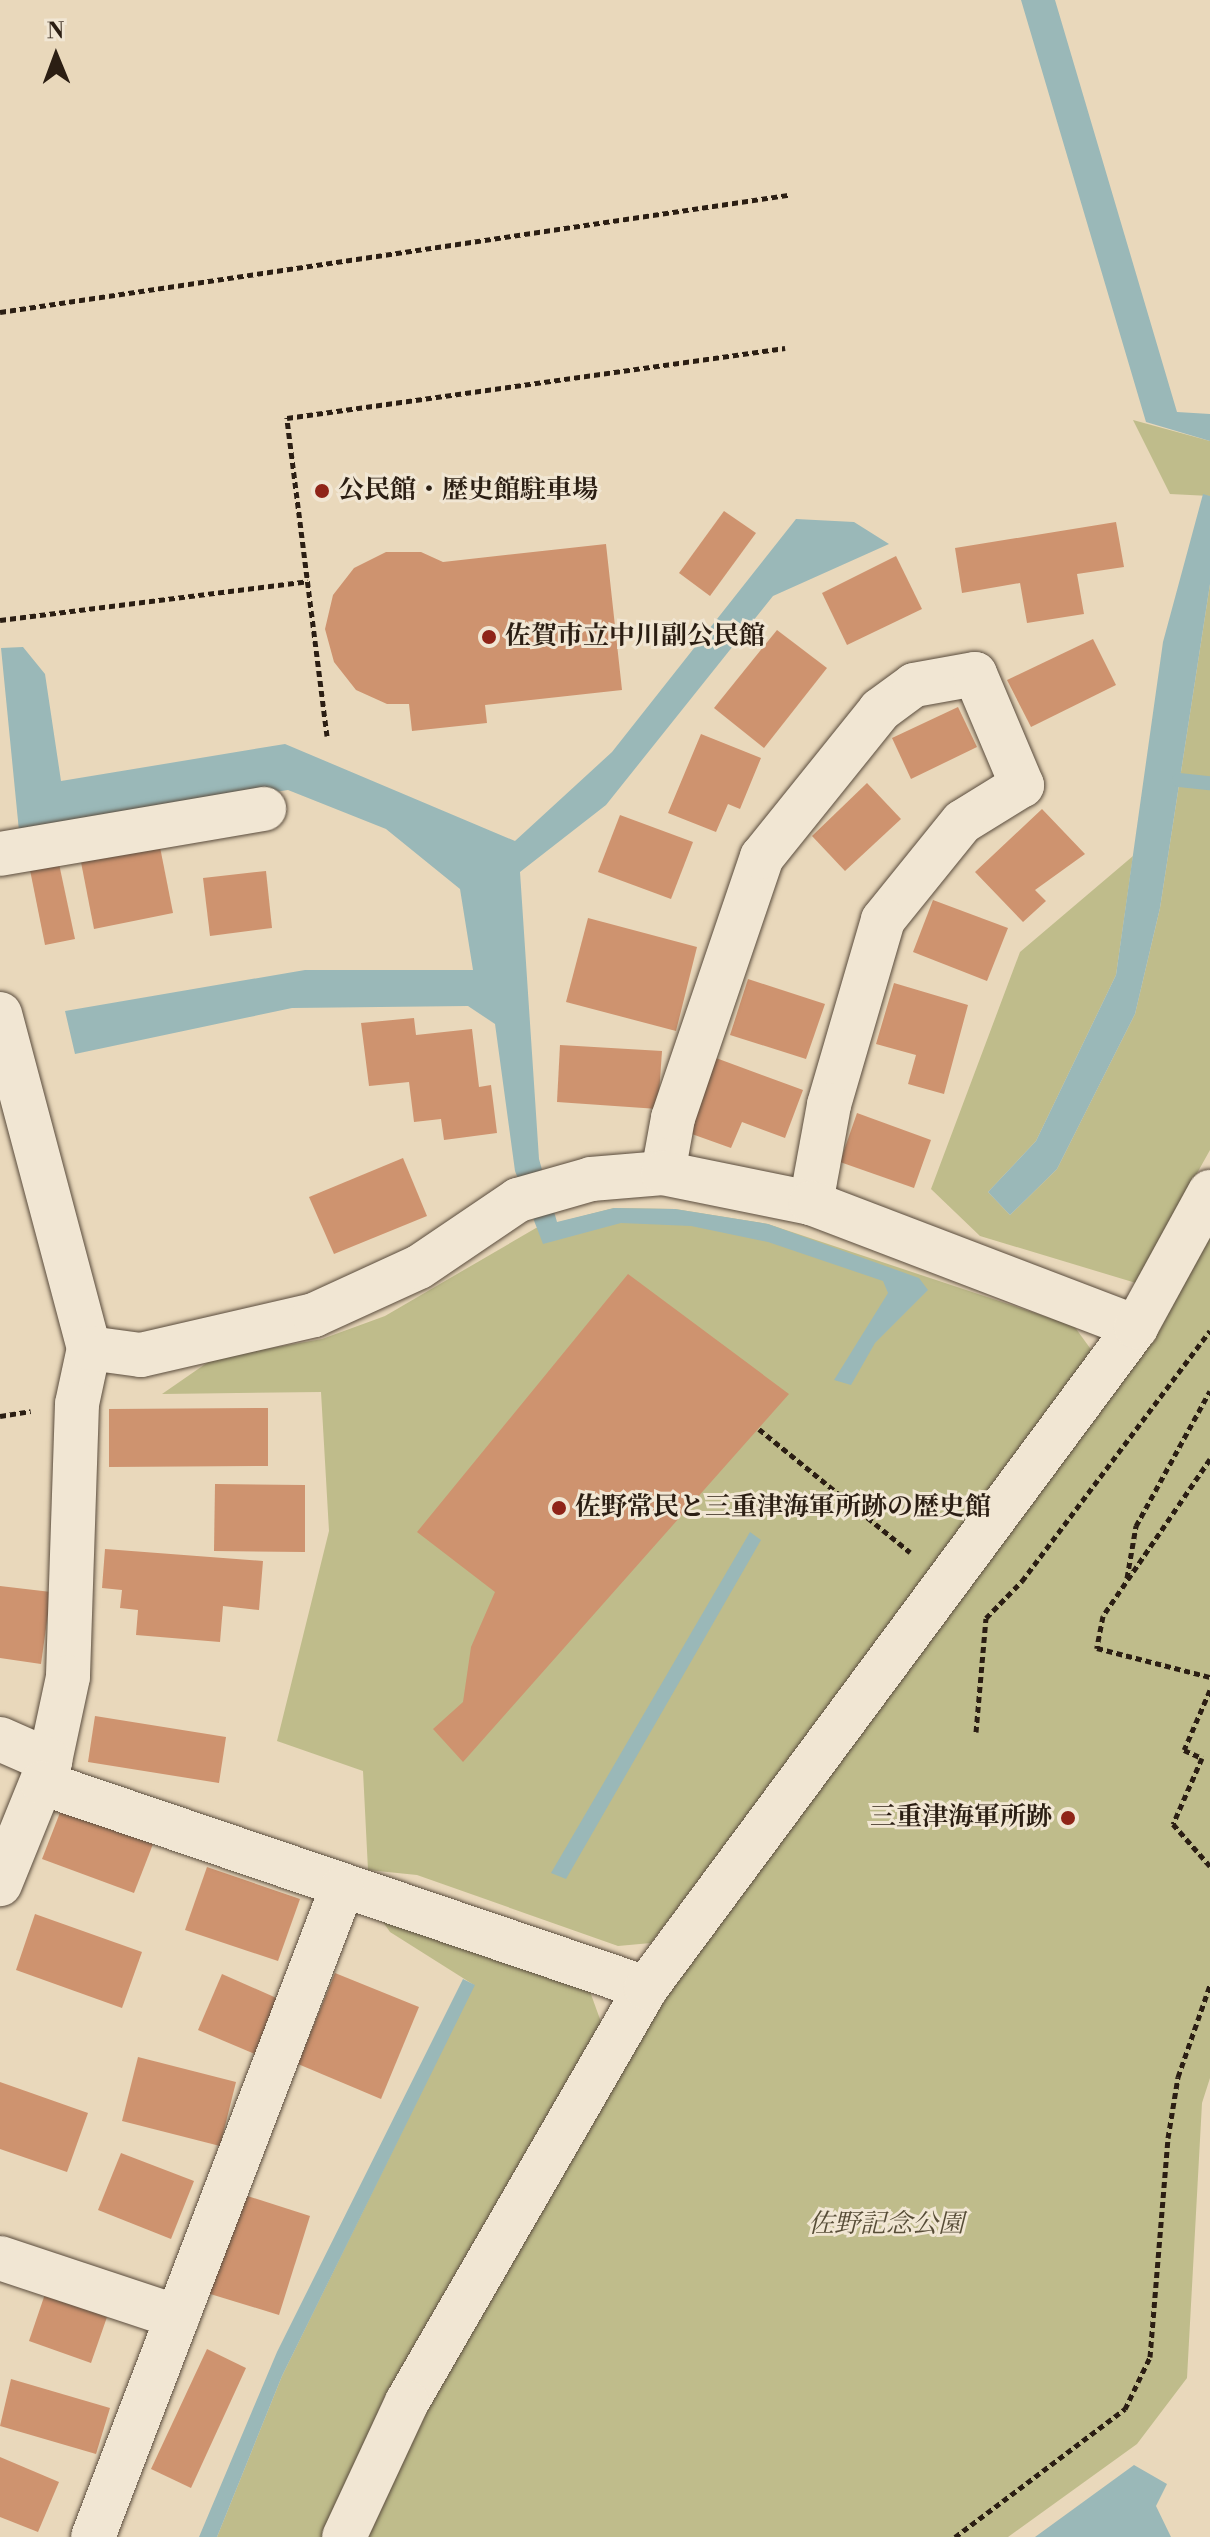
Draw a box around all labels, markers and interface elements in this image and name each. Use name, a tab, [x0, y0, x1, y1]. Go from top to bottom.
north arrow	[16, 16, 96, 96]
text: N	[47, 18, 65, 45]
place label: 公民館・歴史館駐車場	[338, 475, 598, 507]
marker: 公民館・歴史館駐車場	[313, 482, 331, 500]
place label: 佐賀市立中川副公民館	[505, 621, 765, 653]
marker: 佐賀市立中川副公民館	[480, 628, 498, 646]
place label: 佐野常民と三重津海軍所跡の歴史館	[575, 1492, 991, 1524]
marker: 佐野常民と三重津海軍所跡の歴史館	[550, 1499, 568, 1517]
place label: 三重津海軍所跡	[870, 1802, 1052, 1834]
marker: 三重津海軍所跡	[1059, 1809, 1077, 1827]
park label: 佐野記念公園	[808, 2209, 964, 2241]

